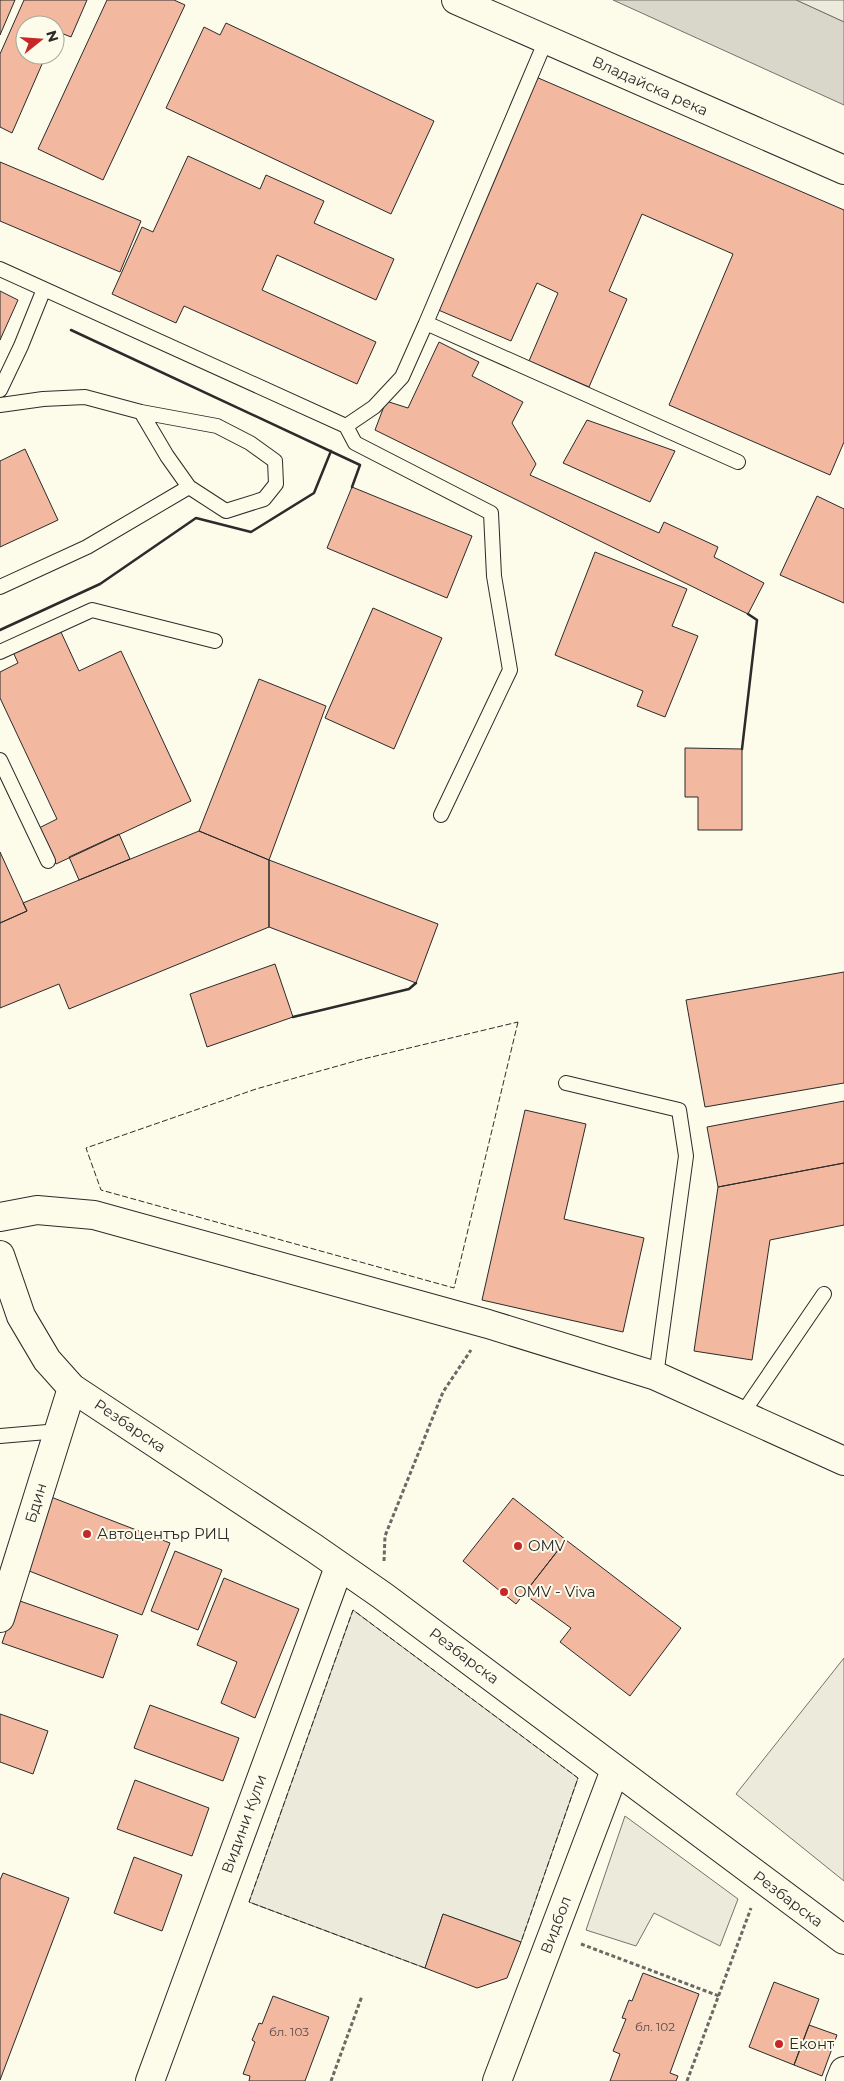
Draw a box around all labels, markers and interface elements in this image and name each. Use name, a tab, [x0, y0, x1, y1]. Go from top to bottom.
north arrow	[15, 15, 65, 65]
text: N	[42, 28, 63, 44]
street label: Владайска река	[589, 51, 711, 120]
street label: Резбарска	[91, 1395, 170, 1456]
street label: Бдин	[20, 1481, 51, 1525]
place label: Автоцентър РИЦ	[97, 1524, 229, 1543]
marker: Автоцентър РИЦ	[81, 1528, 93, 1540]
place label: OMV	[528, 1536, 566, 1555]
marker: OMV	[512, 1540, 524, 1552]
place label: OMV - Viva	[514, 1582, 596, 1601]
marker: OMV - Viva	[498, 1586, 510, 1598]
street label: Резбарска	[426, 1623, 503, 1688]
street label: Видини Кули	[217, 1772, 270, 1876]
street label: Резбарска	[750, 1866, 827, 1931]
street label: Видбол	[536, 1893, 575, 1956]
house number: бл. 102	[635, 2019, 675, 2034]
house number: бл. 103	[269, 2024, 309, 2039]
place label: Еконт	[789, 2034, 835, 2053]
marker: Еконт	[773, 2038, 785, 2050]

